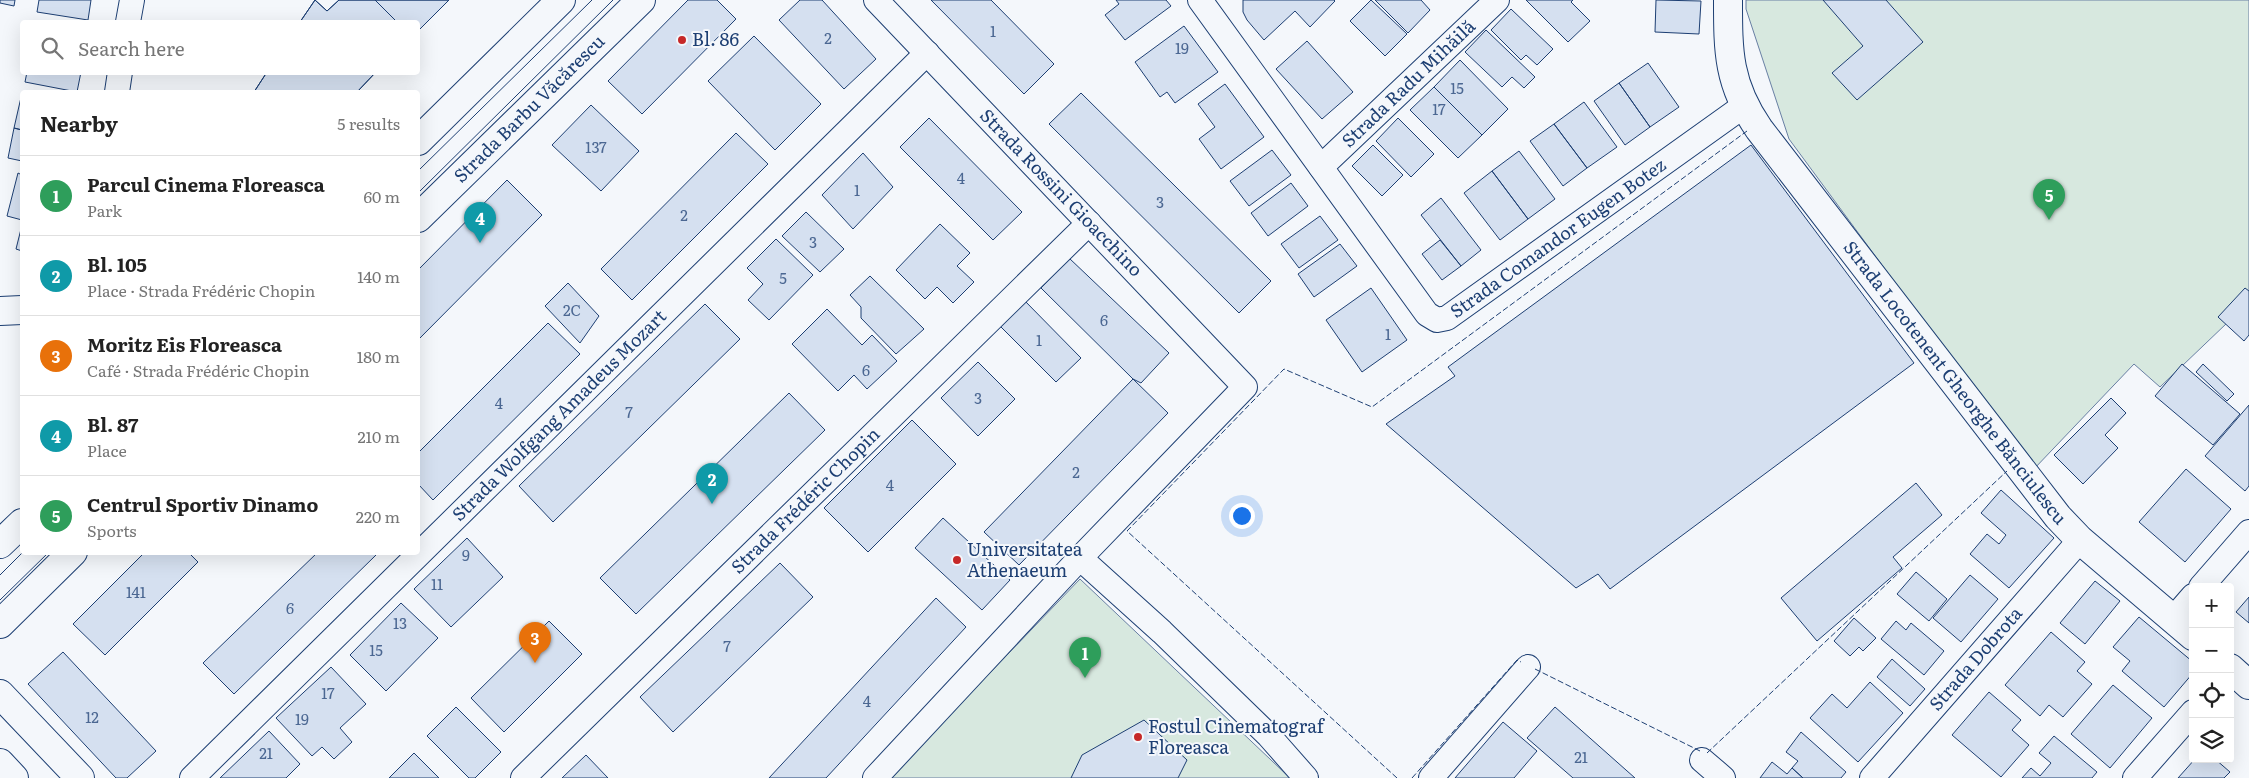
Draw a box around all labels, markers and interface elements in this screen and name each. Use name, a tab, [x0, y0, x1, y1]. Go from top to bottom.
street label: Strada Radu Mihăilă	[1335, 12, 1481, 153]
house number: 1	[990, 19, 996, 42]
search box	[20, 20, 420, 75]
place label: Bl. 86	[692, 25, 739, 52]
house number: 2	[824, 26, 832, 49]
street label: Strada Barbu Văcărescu	[447, 28, 610, 188]
icon: search	[38, 34, 66, 62]
text: Search here	[78, 34, 185, 62]
marker: Bl. 86	[676, 34, 688, 46]
house number: 19	[1175, 36, 1189, 59]
house number: 15	[1450, 76, 1464, 99]
house number: 17	[1432, 97, 1446, 120]
street label: Strada Rossini Gioacchino	[975, 102, 1150, 282]
text: Nearby	[40, 107, 118, 138]
text: 5 results	[337, 111, 400, 135]
house number: 137	[585, 135, 607, 158]
street label: Strada Comandor Eugen Botez	[1444, 151, 1671, 324]
house number: 4	[957, 166, 965, 189]
text: Parcul Cinema Floreasca	[87, 170, 325, 198]
house number: 1	[854, 178, 860, 201]
pin: 5	[2033, 179, 2065, 220]
text: 1	[53, 184, 59, 208]
text: 60 m	[363, 184, 400, 208]
house number: 3	[1156, 190, 1164, 213]
text: Park	[87, 198, 122, 222]
pin: 4	[464, 202, 496, 243]
house number: 2	[680, 203, 688, 226]
house number: 3	[809, 230, 817, 253]
street label: Strada Locotenent Gheorghe Bănciulescu	[1838, 234, 2074, 530]
text: Bl. 105	[87, 250, 147, 278]
text: 2	[52, 264, 60, 288]
text: 140 m	[357, 264, 400, 288]
house number: 5	[779, 266, 787, 289]
text: Place · Strada Frédéric Chopin	[87, 278, 315, 302]
house number: 2C	[563, 298, 581, 321]
street label: Strada Wolfgang Amadeus Mozart	[445, 302, 672, 527]
house number: 6	[1100, 308, 1108, 331]
house number: 1	[1385, 322, 1391, 345]
house number: 1	[1036, 328, 1042, 351]
text: Moritz Eis Floreasca	[87, 330, 282, 358]
text: 3	[52, 344, 60, 368]
text: 180 m	[357, 344, 400, 368]
text: Café · Strada Frédéric Chopin	[87, 358, 310, 382]
house number: 6	[862, 358, 870, 381]
house number: 3	[974, 386, 982, 409]
house number: 4	[495, 391, 503, 414]
house number: 7	[625, 400, 633, 423]
text: Bl. 87	[87, 410, 138, 438]
street label: Strada Frédéric Chopin	[724, 420, 885, 579]
text: 4	[51, 424, 61, 448]
text: 210 m	[357, 424, 400, 448]
text: Place	[87, 438, 127, 462]
house number: 2	[1072, 460, 1080, 483]
pin: 2	[696, 463, 728, 504]
house number: 4	[886, 473, 894, 496]
text: Centrul Sportiv Dinamo	[87, 490, 318, 518]
your location	[1229, 503, 1255, 529]
text: 5	[52, 504, 60, 528]
text: 220 m	[356, 504, 400, 528]
text: Sports	[87, 518, 137, 542]
place label: Universitatea Athenaeum	[967, 535, 1083, 583]
house number: 9	[462, 543, 470, 566]
marker: Universitatea Athenaeum	[951, 554, 963, 566]
house number: 11	[431, 572, 443, 595]
house number: 141	[126, 580, 146, 603]
map controls	[2189, 583, 2234, 763]
button: +	[2189, 583, 2234, 628]
house number: 6	[286, 596, 294, 619]
street label: Strada Dobrota	[1922, 600, 2028, 716]
house number: 13	[393, 611, 407, 634]
pin: 3	[519, 622, 551, 663]
button: −	[2189, 628, 2234, 673]
house number: 7	[723, 634, 731, 657]
pin: 1	[1069, 637, 1101, 678]
house number: 15	[369, 638, 383, 661]
button: locate	[2189, 673, 2234, 718]
house number: 17	[321, 681, 335, 704]
house number: 4	[863, 689, 871, 712]
house number: 12	[85, 705, 99, 728]
house number: 19	[295, 707, 309, 730]
place label: Fostul Cinematograf Floreasca	[1148, 712, 1326, 760]
button: layers	[2189, 718, 2234, 763]
marker: Fostul Cinematograf Floreasca	[1132, 731, 1144, 743]
house number: 21	[259, 741, 273, 764]
house number: 21	[1574, 745, 1588, 768]

